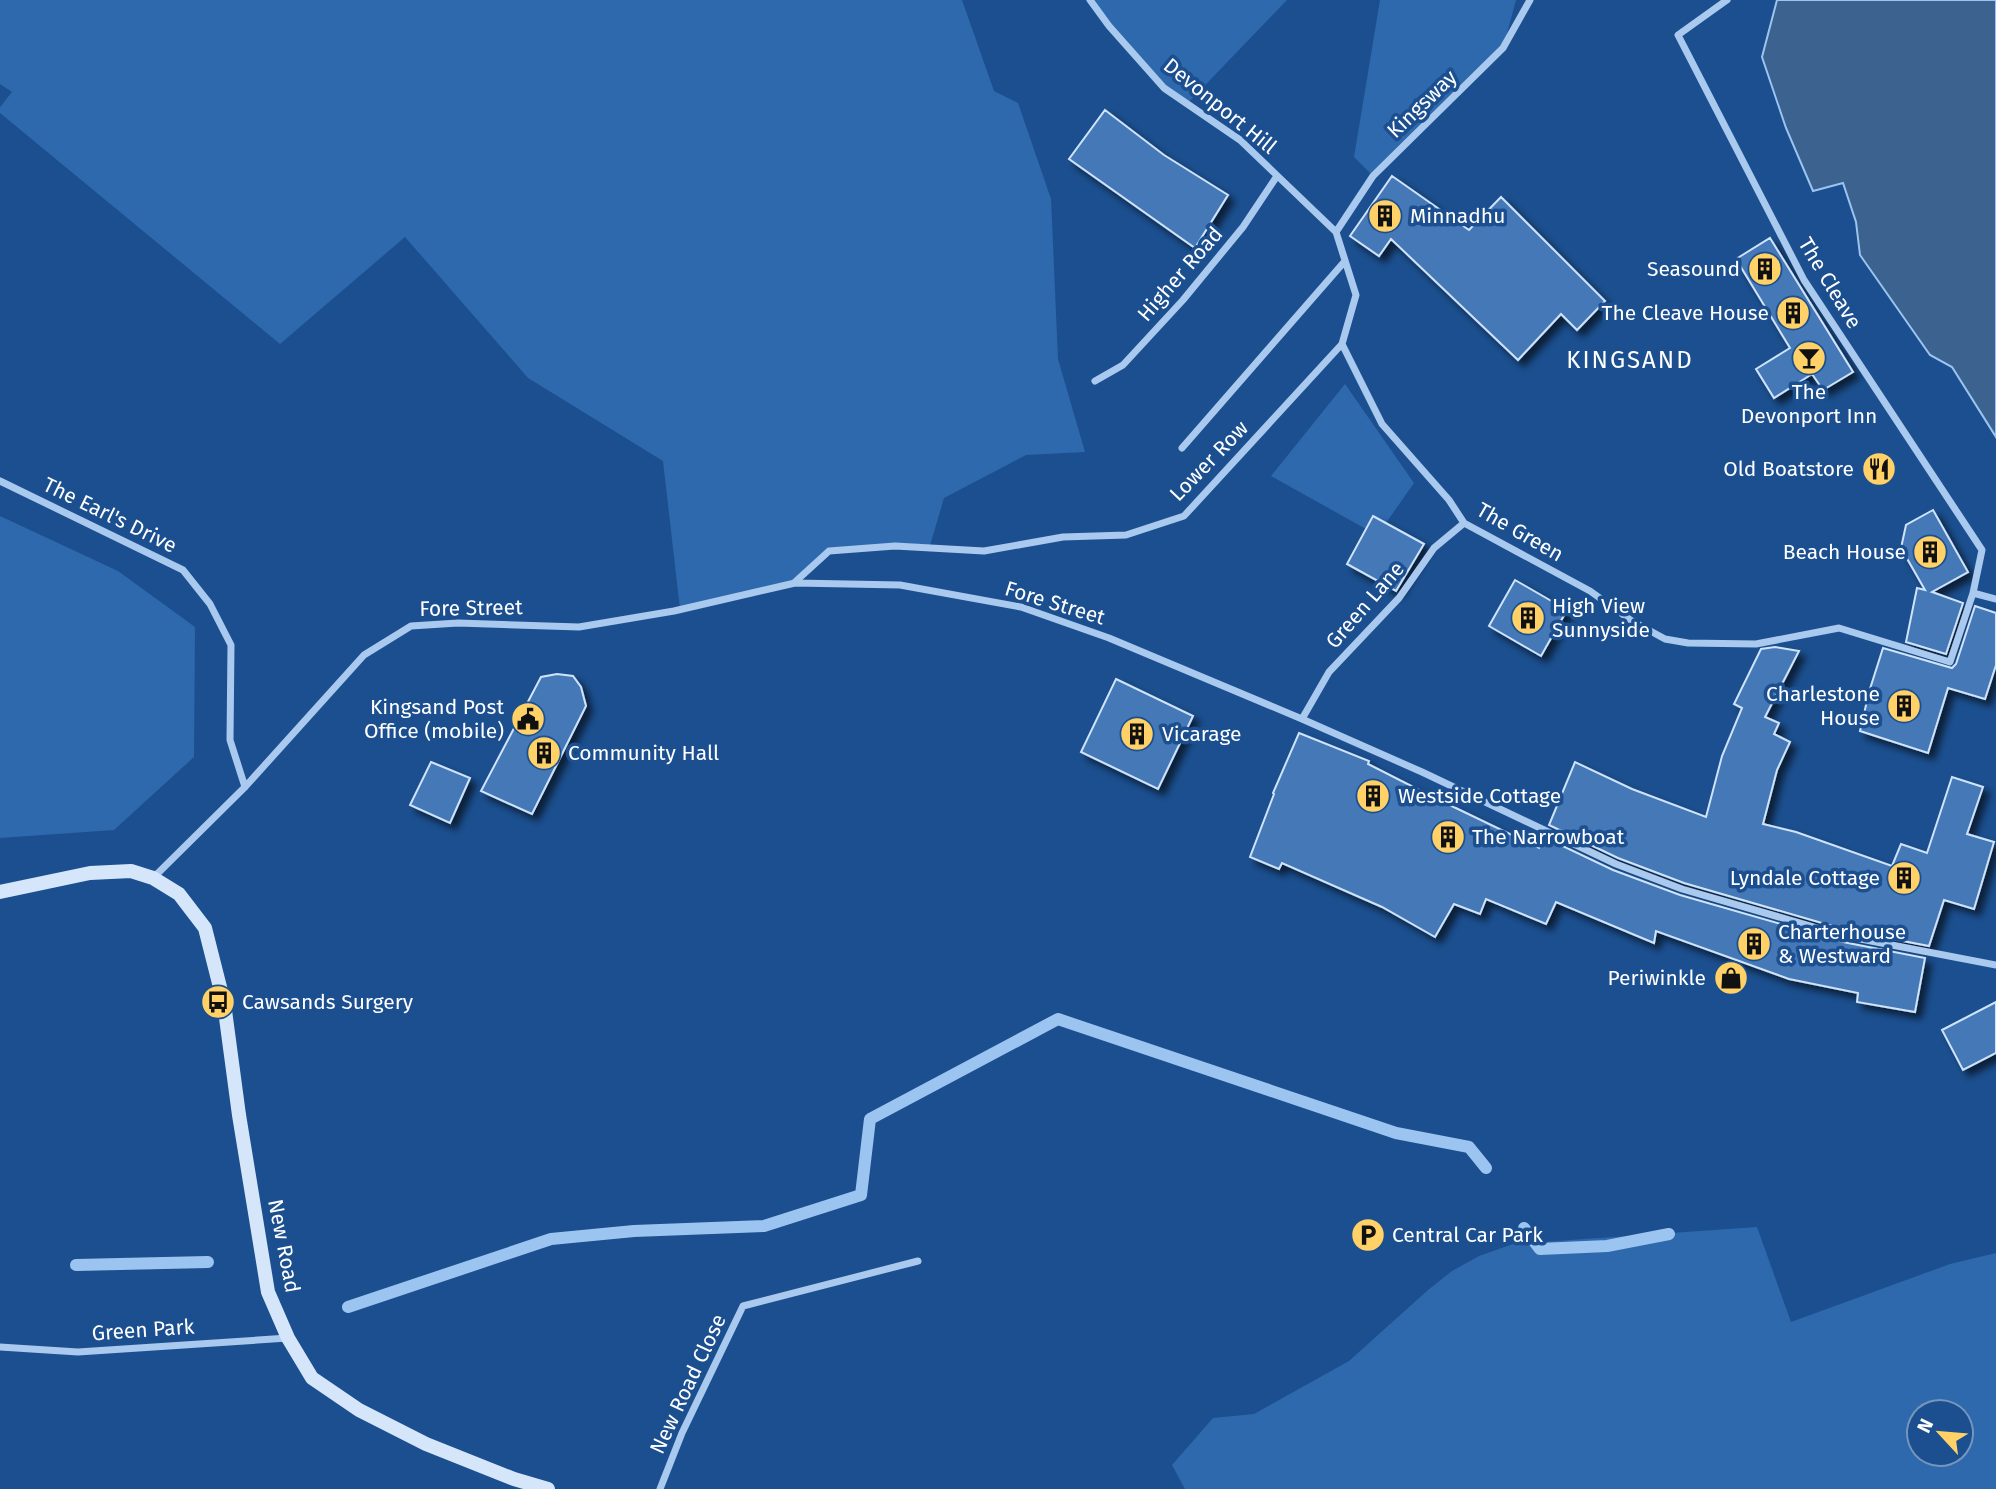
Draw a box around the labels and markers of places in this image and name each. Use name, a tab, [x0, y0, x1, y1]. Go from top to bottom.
building icon: Minnadhu	[1366, 197, 1404, 235]
place label: Minnadhu	[1410, 203, 1505, 229]
building icon: Seasound	[1746, 250, 1784, 288]
place label: Seasound	[1647, 256, 1740, 282]
building icon: The Cleave House	[1774, 294, 1812, 332]
place label: The Cleave House	[1602, 300, 1769, 326]
bar icon: The Devonport Inn	[1790, 339, 1828, 377]
place label: The Devonport Inn	[1741, 379, 1877, 429]
restaurant icon: Old Boatstore	[1860, 450, 1898, 488]
place label: Old Boatstore	[1723, 456, 1854, 482]
building icon: Beach House	[1911, 533, 1949, 571]
place label: Beach House	[1783, 539, 1906, 565]
place label: High View Sunnyside	[1552, 593, 1650, 643]
building icon: High View Sunnyside	[1509, 599, 1547, 637]
place label: Charlestone House	[1766, 681, 1880, 731]
building icon: Charlestone House	[1885, 687, 1923, 725]
place label: Kingsand Post Office (mobile)	[364, 694, 504, 744]
public building icon: Kingsand Post Office (mobile)	[509, 700, 547, 738]
building icon: Vicarage	[1118, 715, 1156, 753]
place label: Vicarage	[1162, 721, 1241, 747]
building icon: Community Hall	[525, 734, 563, 772]
place label: Community Hall	[568, 740, 719, 766]
building icon: Westside Cottage	[1354, 777, 1392, 815]
place label: Westside Cottage	[1398, 783, 1561, 809]
building icon: The Narrowboat	[1429, 818, 1467, 856]
place label: The Narrowboat	[1472, 824, 1625, 850]
building icon: Lyndale Cottage	[1885, 859, 1923, 897]
place label: Lyndale Cottage	[1730, 865, 1880, 891]
place label: Charterhouse & Westward	[1778, 919, 1906, 969]
building icon: Charterhouse & Westward	[1735, 925, 1773, 963]
shop icon: Periwinkle	[1712, 959, 1750, 997]
place label: Periwinkle	[1607, 965, 1706, 991]
bus stop icon: Cawsands Surgery	[199, 983, 237, 1021]
place label: Cawsands Surgery	[242, 989, 414, 1015]
parking icon: Central Car Park	[1349, 1216, 1387, 1254]
place label: Central Car Park	[1392, 1222, 1543, 1248]

